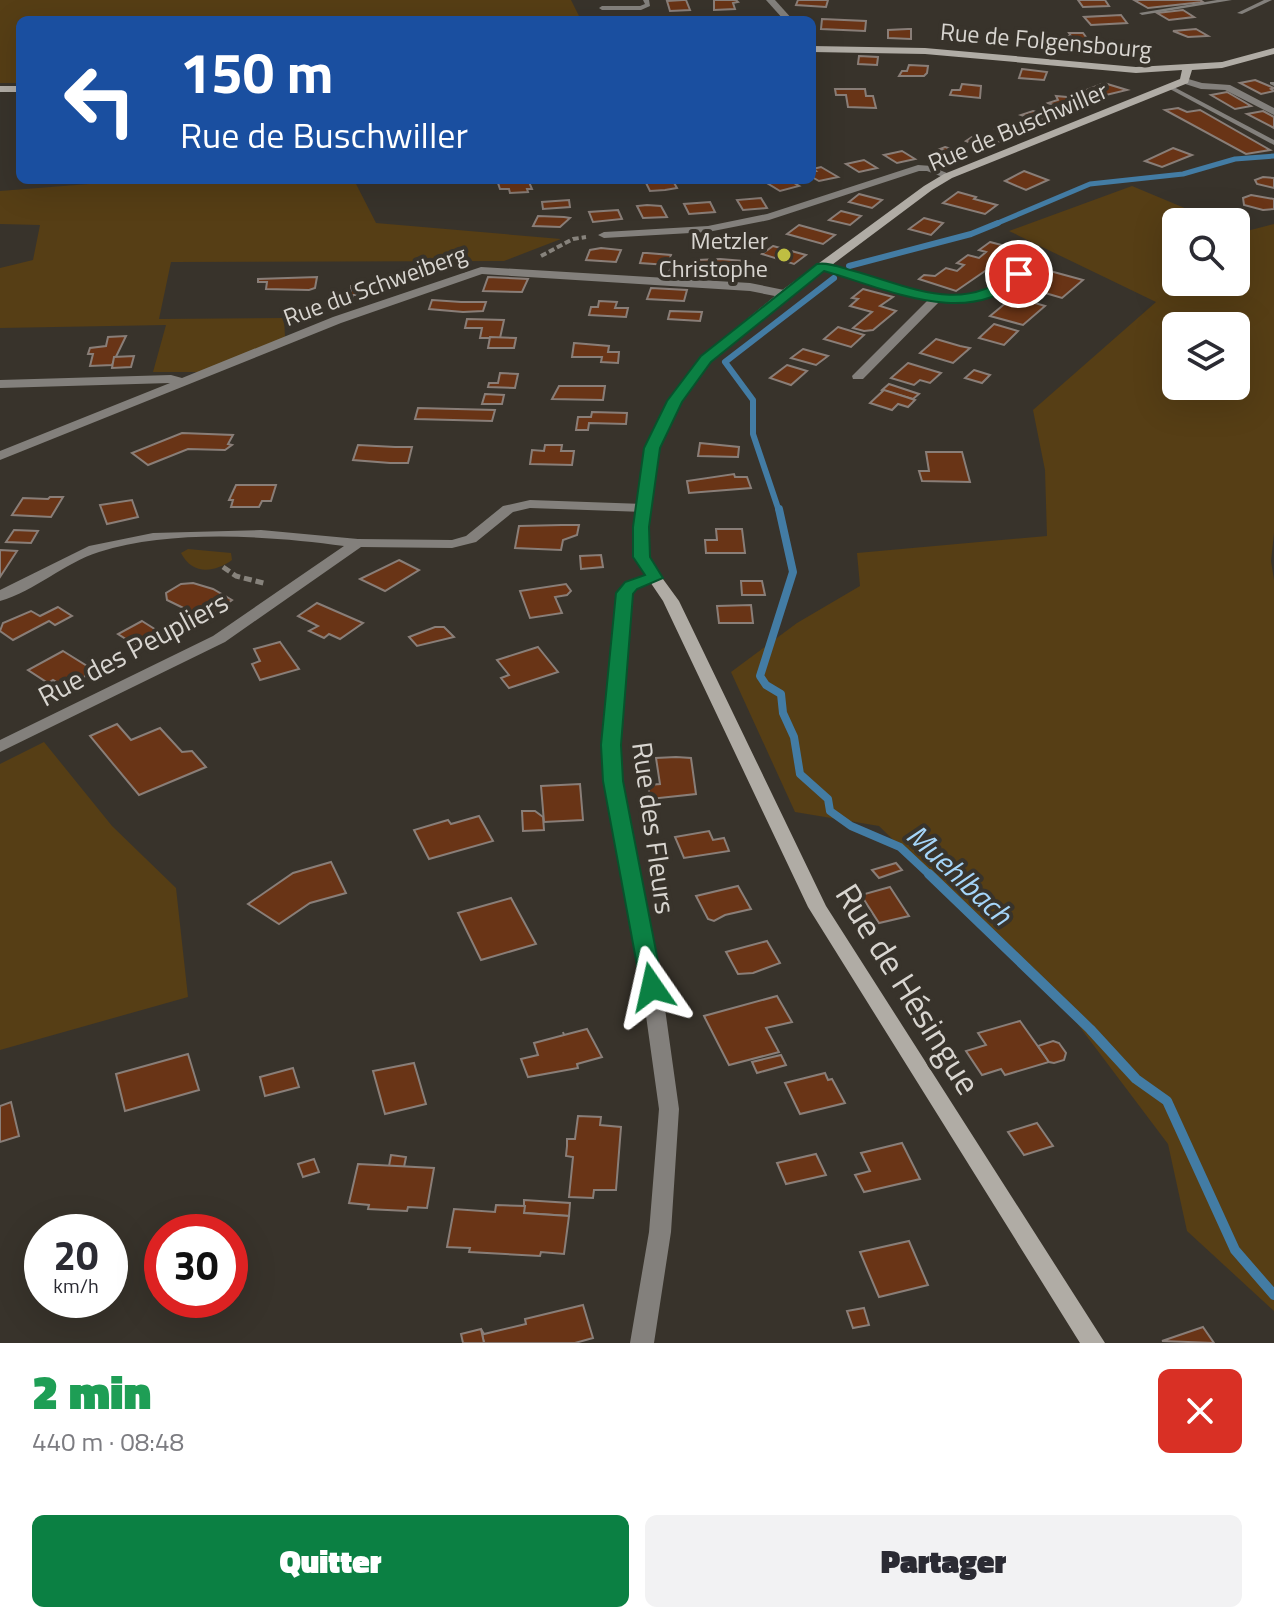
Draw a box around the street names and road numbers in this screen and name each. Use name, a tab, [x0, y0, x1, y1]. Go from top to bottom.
street label: Rue de Folgensbourg	[939, 13, 1153, 67]
street label: Rue de Buschwiller	[922, 72, 1113, 180]
street label: Rue du Schweiberg	[278, 235, 471, 335]
street label: Rue des Peupliers	[30, 580, 236, 717]
street label: Rue des Fleurs	[621, 739, 688, 917]
street label: Rue de Hésingue	[823, 873, 995, 1104]

